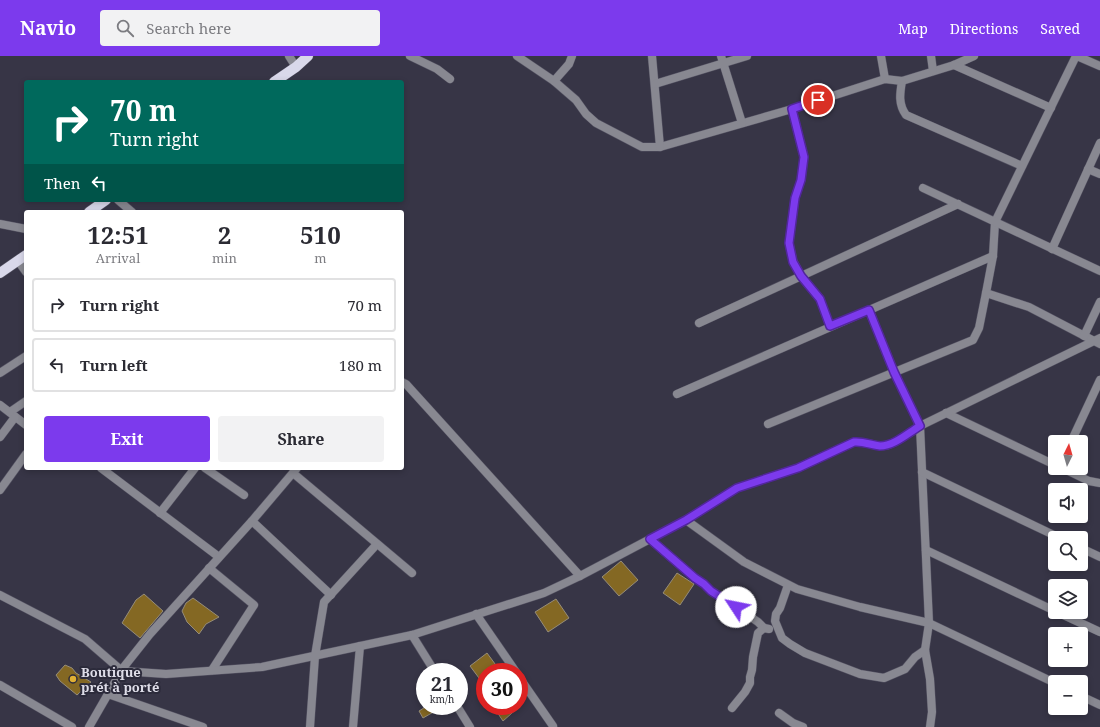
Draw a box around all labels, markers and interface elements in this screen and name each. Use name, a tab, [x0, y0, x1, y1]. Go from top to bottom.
search box	[100, 10, 380, 46]
text: Navio	[20, 15, 76, 41]
icon: search	[114, 17, 136, 39]
text: Search here	[146, 18, 231, 38]
text: Map	[898, 19, 928, 38]
text: Directions	[950, 19, 1018, 38]
text: Saved	[1040, 19, 1080, 38]
pin	[801, 83, 835, 117]
icon: arrive	[807, 89, 829, 111]
text: 70 m	[110, 91, 177, 129]
icon: right	[44, 96, 96, 148]
text: Turn right	[110, 127, 199, 151]
icon: left	[88, 172, 110, 194]
text: Then	[44, 173, 80, 193]
text: 12:51	[87, 218, 149, 251]
text: 2	[218, 218, 231, 251]
text: 510	[300, 218, 341, 251]
text: Arrival	[96, 249, 140, 267]
text: min	[212, 249, 237, 267]
text: m	[314, 249, 327, 267]
icon: right	[46, 294, 68, 316]
text: Turn right	[80, 295, 159, 315]
text: 70 m	[347, 295, 382, 315]
icon: left	[46, 354, 68, 376]
text: Turn left	[80, 355, 148, 375]
text: 180 m	[339, 355, 382, 375]
button: Exit	[44, 416, 210, 462]
button: Share	[218, 416, 384, 462]
north arrow	[1048, 435, 1088, 475]
map controls	[1048, 435, 1088, 715]
button: sound	[1048, 483, 1088, 523]
button: search	[1048, 531, 1088, 571]
button: layers	[1048, 579, 1088, 619]
position arrow	[715, 586, 757, 628]
button: +	[1048, 627, 1088, 667]
place label: Boutique prét à porté	[81, 663, 159, 696]
speed limit sign: 30	[476, 663, 528, 715]
text: 21	[431, 670, 453, 697]
marker: Boutique prét à porté	[68, 674, 78, 684]
button: −	[1048, 675, 1088, 715]
text: km/h	[430, 692, 454, 706]

